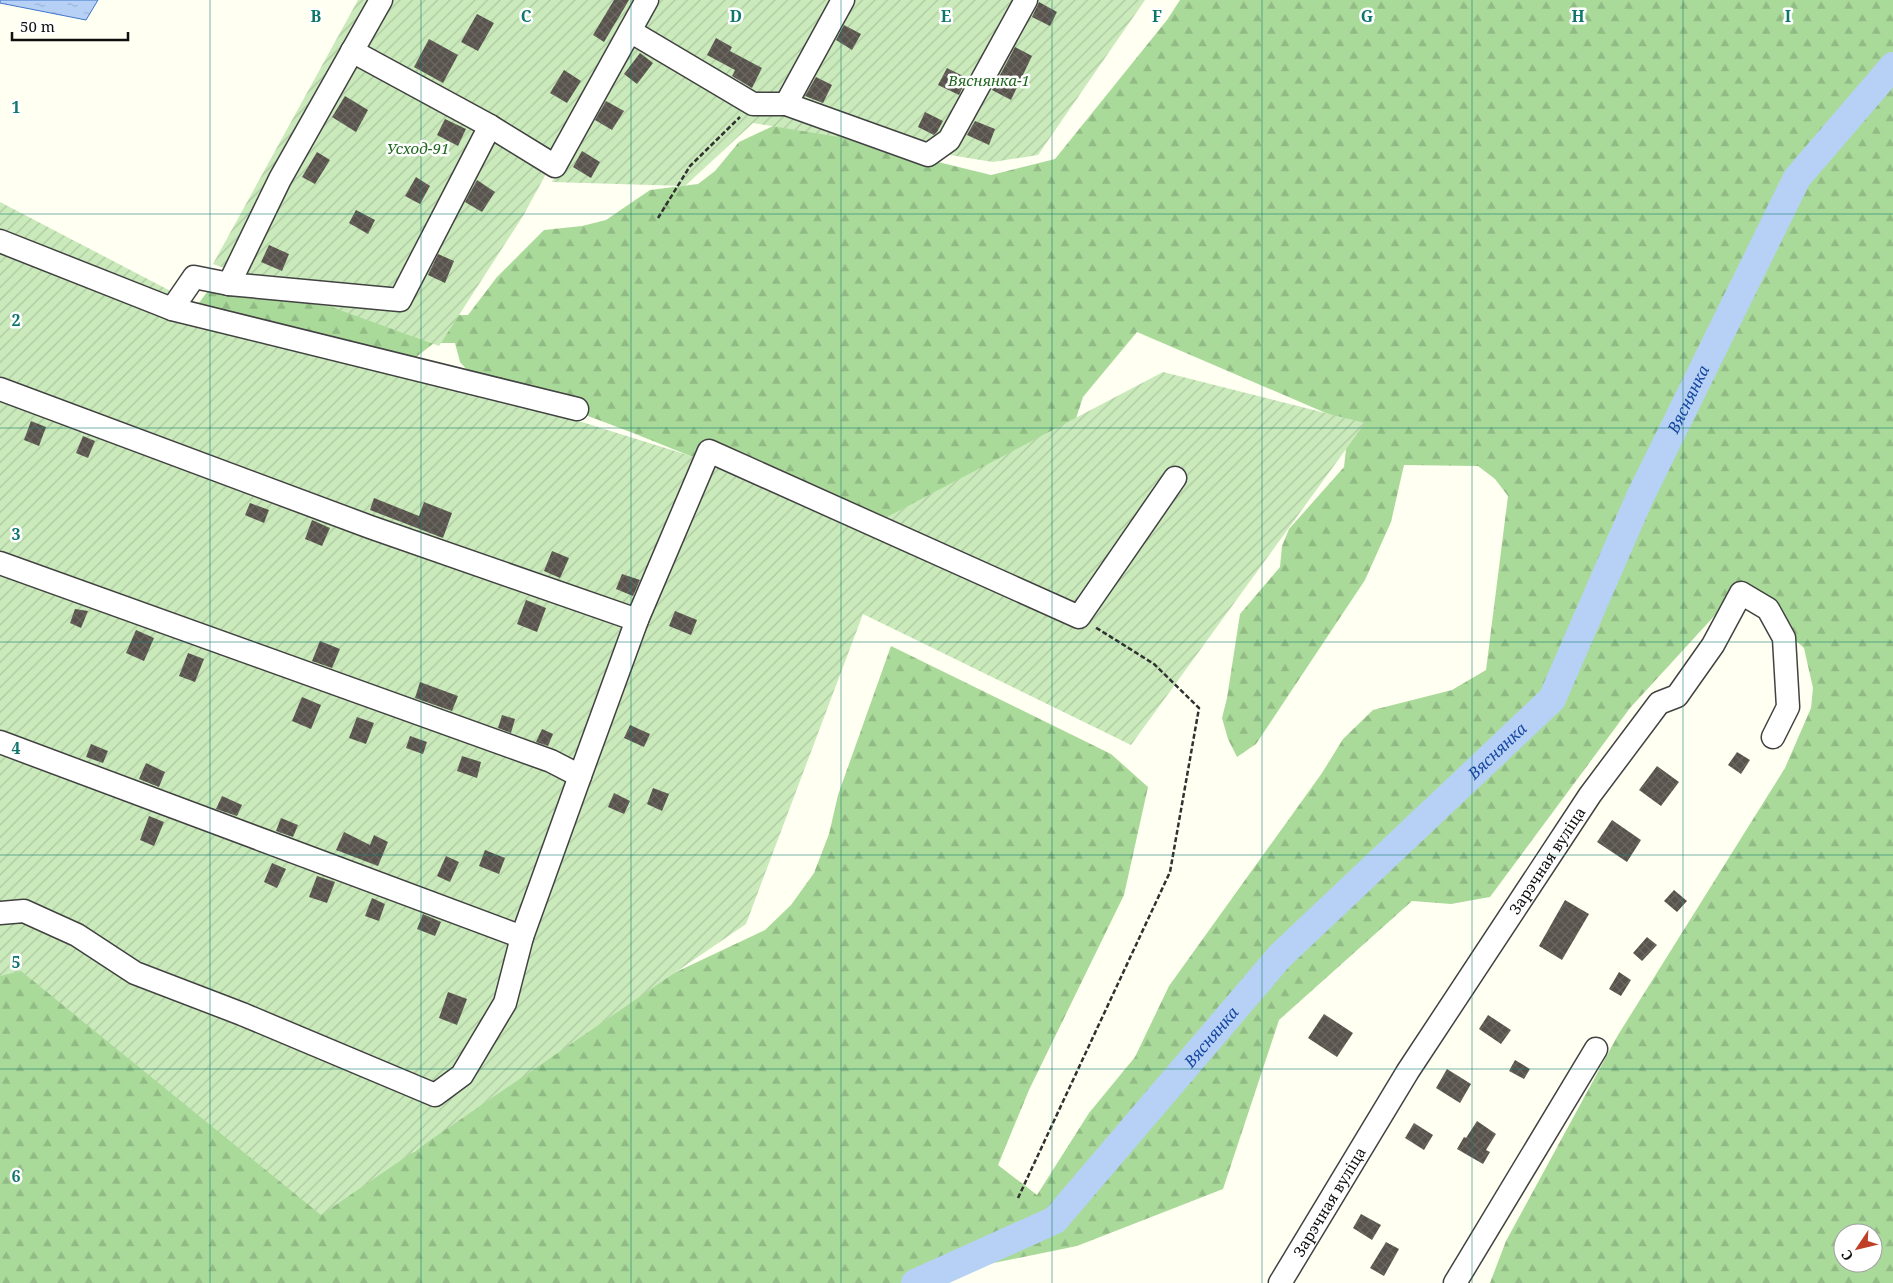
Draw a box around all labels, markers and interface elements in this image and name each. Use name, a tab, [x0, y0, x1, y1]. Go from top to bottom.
text: B	[311, 5, 322, 27]
text: C	[521, 5, 532, 27]
text: D	[730, 5, 742, 27]
text: E	[941, 5, 951, 27]
text: F	[1152, 5, 1162, 27]
text: G	[1361, 5, 1373, 27]
text: H	[1571, 5, 1585, 27]
text: I	[1785, 5, 1791, 27]
scale bar	[12, 10, 129, 42]
text: 50 m	[20, 16, 55, 36]
park label: Вяснянка-1	[947, 70, 1030, 90]
text: 1	[11, 96, 21, 118]
park label: Усход-91	[387, 138, 449, 158]
text: 2	[11, 309, 21, 331]
water label: Вяснянка	[1662, 361, 1714, 438]
text: 3	[11, 523, 21, 545]
water label: Вяснянка	[1462, 718, 1531, 785]
text: 4	[11, 737, 21, 759]
street label: Зарэчная вуліца	[1504, 803, 1590, 918]
text: 5	[11, 951, 21, 973]
water label: Вяснянка	[1178, 1002, 1243, 1073]
street label: Зарэчная вуліца	[1288, 1143, 1370, 1260]
text: 6	[11, 1165, 21, 1187]
north arrow	[1833, 1223, 1883, 1273]
text: С	[1837, 1247, 1857, 1265]

